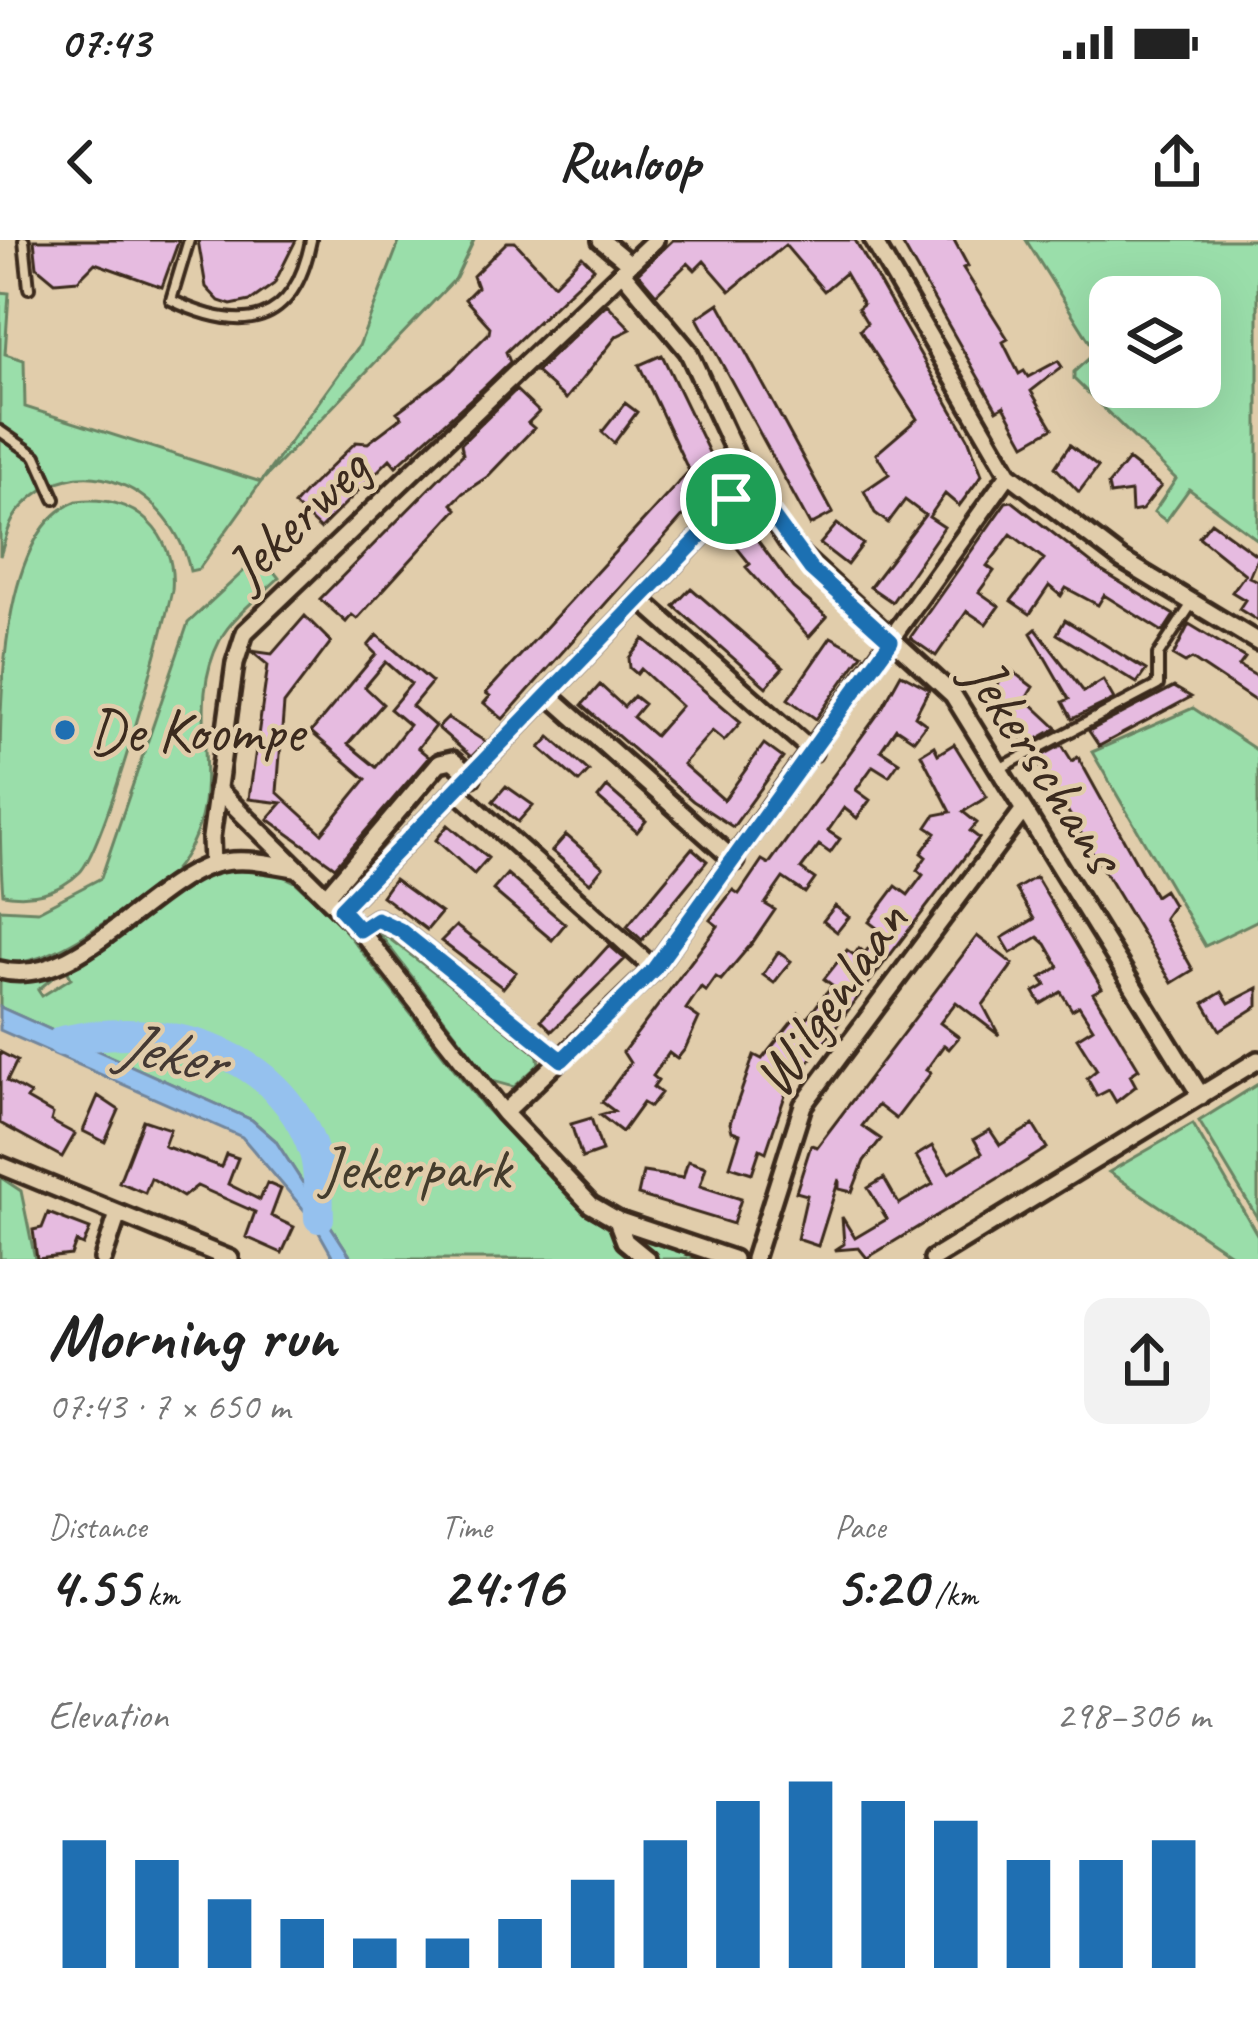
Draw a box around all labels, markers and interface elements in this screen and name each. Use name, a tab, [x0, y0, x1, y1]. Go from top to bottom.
text: 07:43	[60, 14, 150, 71]
text: Runloop	[558, 128, 700, 196]
icon: back	[48, 129, 114, 195]
icon: share	[1144, 129, 1210, 195]
map controls	[1089, 276, 1221, 408]
button: layers	[1089, 276, 1221, 408]
street label: Jekerweg	[206, 429, 387, 607]
pin	[680, 448, 782, 550]
icon: arrive	[698, 466, 764, 532]
street label: Jekerschans	[945, 640, 1145, 891]
place label: De Koompe	[89, 693, 308, 769]
marker: De Koompe	[52, 717, 78, 743]
street label: Wilgenlaan	[735, 885, 925, 1111]
water label: Jeker	[107, 1003, 239, 1103]
park label: Jekerpark	[316, 1130, 515, 1206]
text: Morning run	[48, 1295, 336, 1378]
button: share	[1084, 1298, 1210, 1424]
text: 07:43 · 7 × 650 m	[48, 1382, 290, 1431]
text: Distance	[48, 1506, 146, 1548]
text: Time	[441, 1506, 492, 1548]
text: Pace	[835, 1506, 886, 1548]
text: 4.55	[48, 1548, 139, 1624]
text: 24:16	[441, 1548, 562, 1624]
text: 5:20	[835, 1548, 927, 1624]
text: km	[139, 1574, 179, 1616]
text: /km	[927, 1574, 978, 1616]
text: Elevation	[48, 1691, 168, 1740]
text: 298–306 m	[1056, 1691, 1210, 1740]

